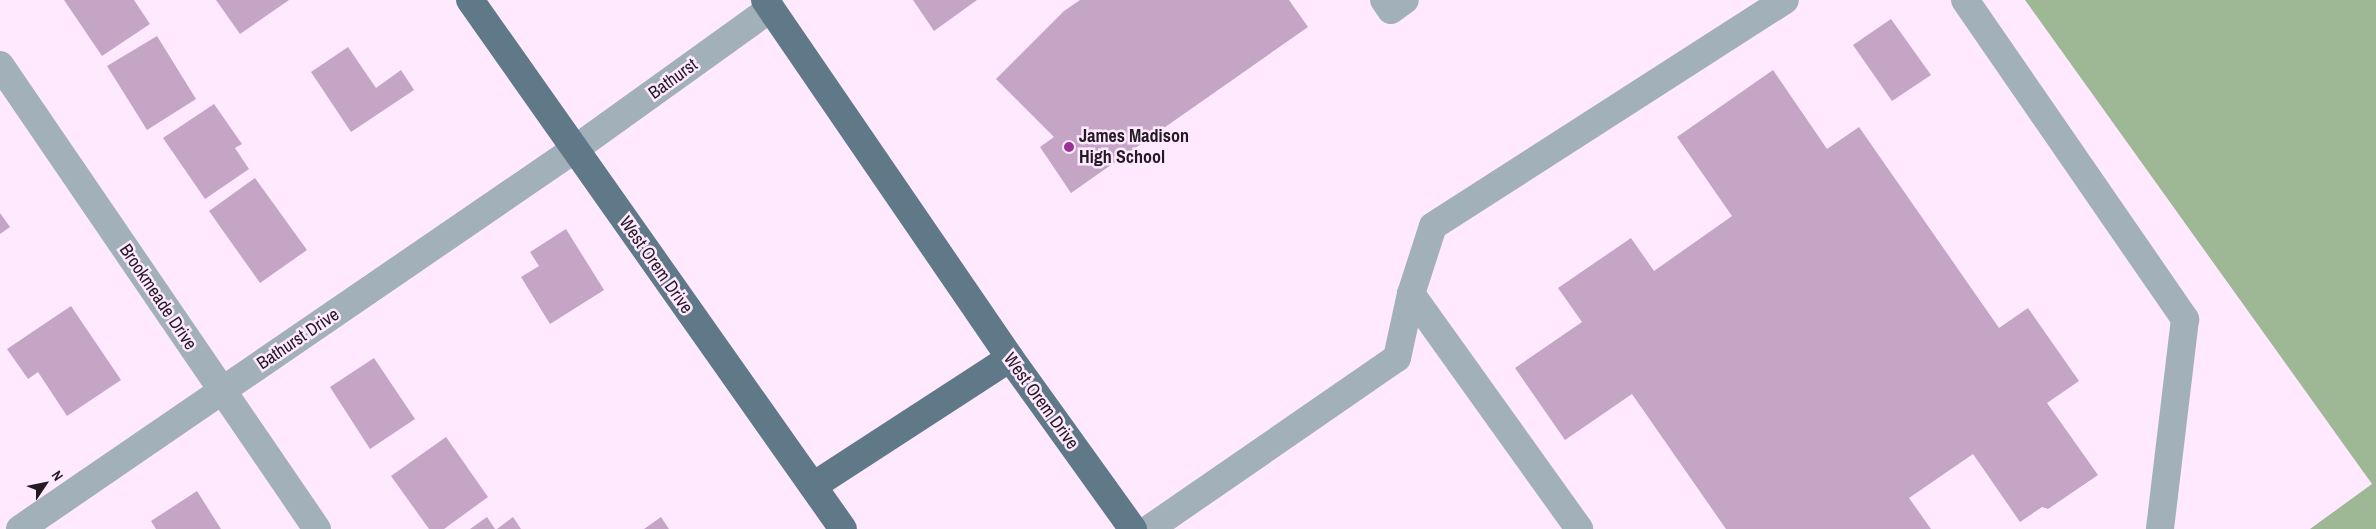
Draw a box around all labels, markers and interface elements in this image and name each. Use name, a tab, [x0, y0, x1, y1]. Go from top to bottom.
street label: Bathurst	[644, 54, 702, 104]
place label: James Madison High School	[1079, 126, 1189, 168]
marker: James Madison High School	[1063, 141, 1075, 153]
street label: West Orem Drive	[615, 212, 697, 318]
street label: Brookmeade Drive	[115, 240, 201, 354]
street label: Bathurst Drive	[253, 304, 343, 374]
street label: West Orem Drive	[999, 349, 1083, 453]
north arrow	[20, 459, 70, 509]
text: N	[48, 467, 67, 484]

